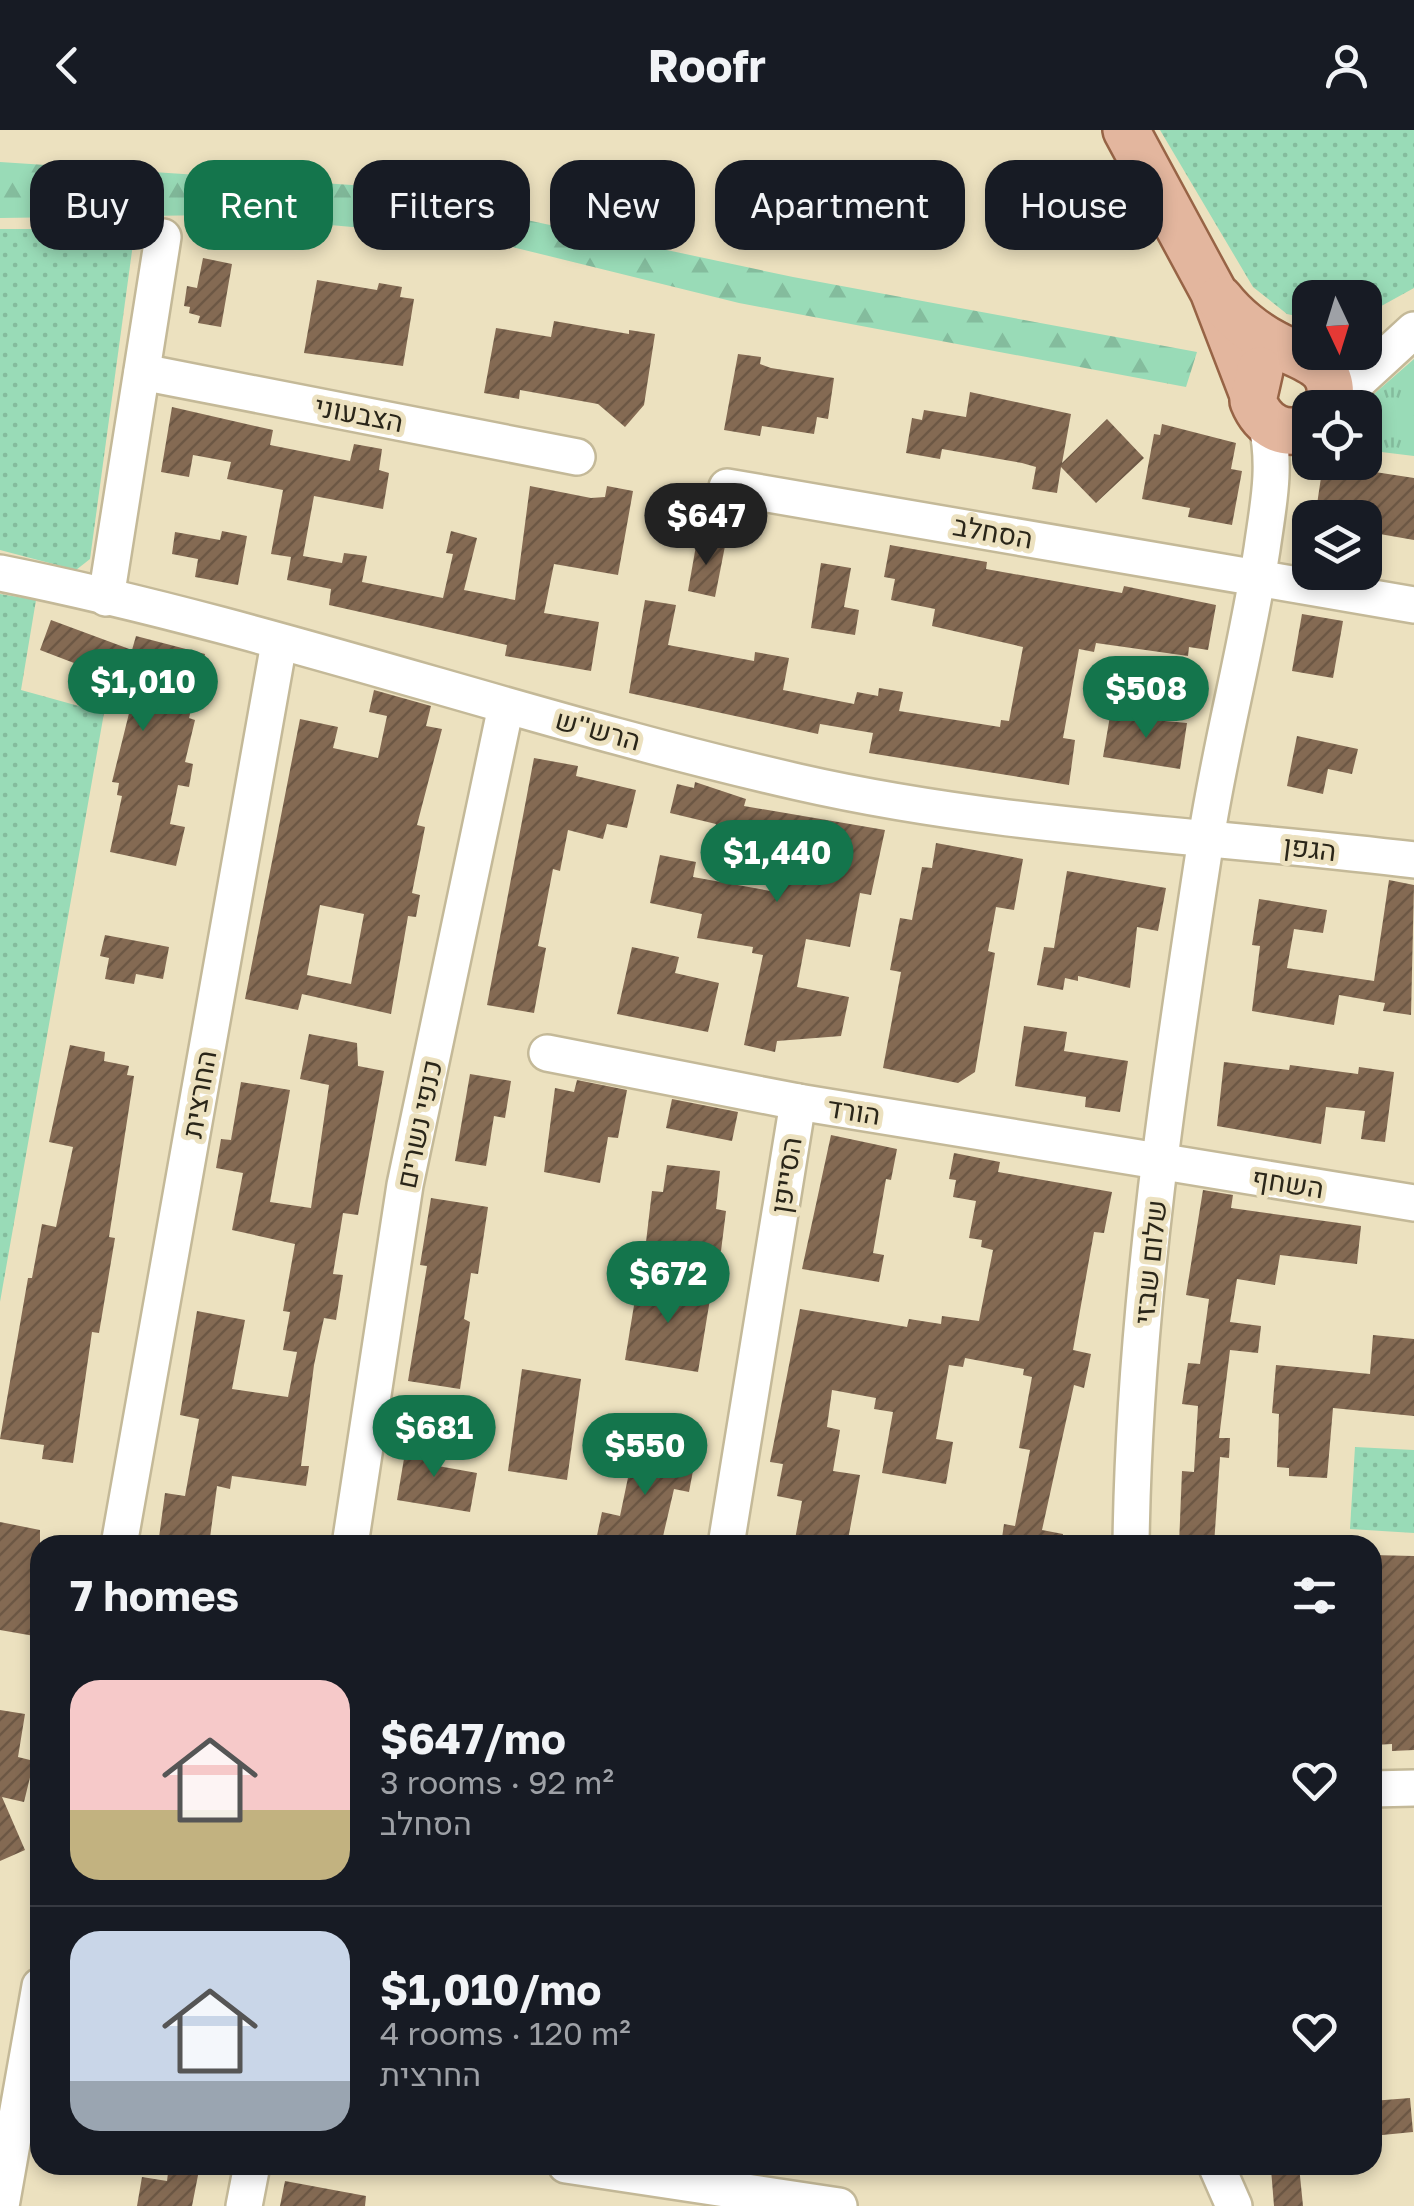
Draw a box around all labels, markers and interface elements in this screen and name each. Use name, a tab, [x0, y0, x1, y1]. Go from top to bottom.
icon: back	[40, 38, 95, 93]
text: Roofr	[648, 38, 766, 92]
icon: person	[1319, 38, 1374, 93]
chip: Buy	[30, 160, 164, 250]
chip: Rent	[184, 160, 333, 250]
chip: Filters	[353, 160, 530, 250]
chip: New	[550, 160, 695, 250]
chip: Apartment	[715, 160, 965, 250]
chip: House	[985, 160, 1163, 250]
north arrow	[1292, 280, 1382, 370]
map controls	[1292, 280, 1382, 590]
street label: הצבעוני	[312, 389, 406, 438]
button: locate	[1292, 390, 1382, 480]
pin: $647	[647, 483, 765, 568]
text: $647	[666, 496, 746, 534]
button: layers	[1292, 500, 1382, 590]
street label: הסחלב	[951, 508, 1036, 555]
pin: $1,010	[62, 649, 224, 734]
pin: $508	[1087, 656, 1205, 741]
text: $1,010	[90, 662, 196, 700]
text: $508	[1105, 669, 1187, 707]
street label: הרש''ש	[552, 702, 644, 757]
pin: $1,440	[696, 820, 858, 905]
street label: הגפן	[1282, 828, 1338, 867]
text: $1,440	[723, 833, 831, 871]
street label: החרצית	[175, 1048, 222, 1140]
street label: כנפי נשרים	[389, 1057, 448, 1191]
street label: הורד	[825, 1090, 883, 1131]
street label: הסייפן	[763, 1134, 808, 1215]
street label: השחף	[1250, 1161, 1326, 1204]
street label: שלום שבזי	[1127, 1198, 1172, 1326]
pin: $672	[609, 1241, 727, 1326]
text: $672	[629, 1254, 707, 1292]
pin: $681	[375, 1395, 493, 1480]
text: $681	[395, 1408, 473, 1446]
pin: $550	[586, 1413, 704, 1498]
text: $550	[604, 1426, 686, 1464]
icon: filters	[1287, 1568, 1342, 1623]
text: 7 homes	[70, 1570, 239, 1620]
text: $647/mo	[380, 1713, 566, 1763]
icon: home	[150, 1720, 270, 1840]
icon: heart	[1287, 1753, 1342, 1808]
text: 3 rooms · 92 m²	[380, 1763, 614, 1801]
text: הסחלב	[380, 1804, 472, 1842]
text: $1,010/mo	[380, 1964, 602, 2014]
icon: home	[150, 1971, 270, 2091]
icon: heart	[1287, 2004, 1342, 2059]
text: 4 rooms · 120 m²	[380, 2014, 631, 2052]
text: החרצית	[380, 2055, 481, 2093]

